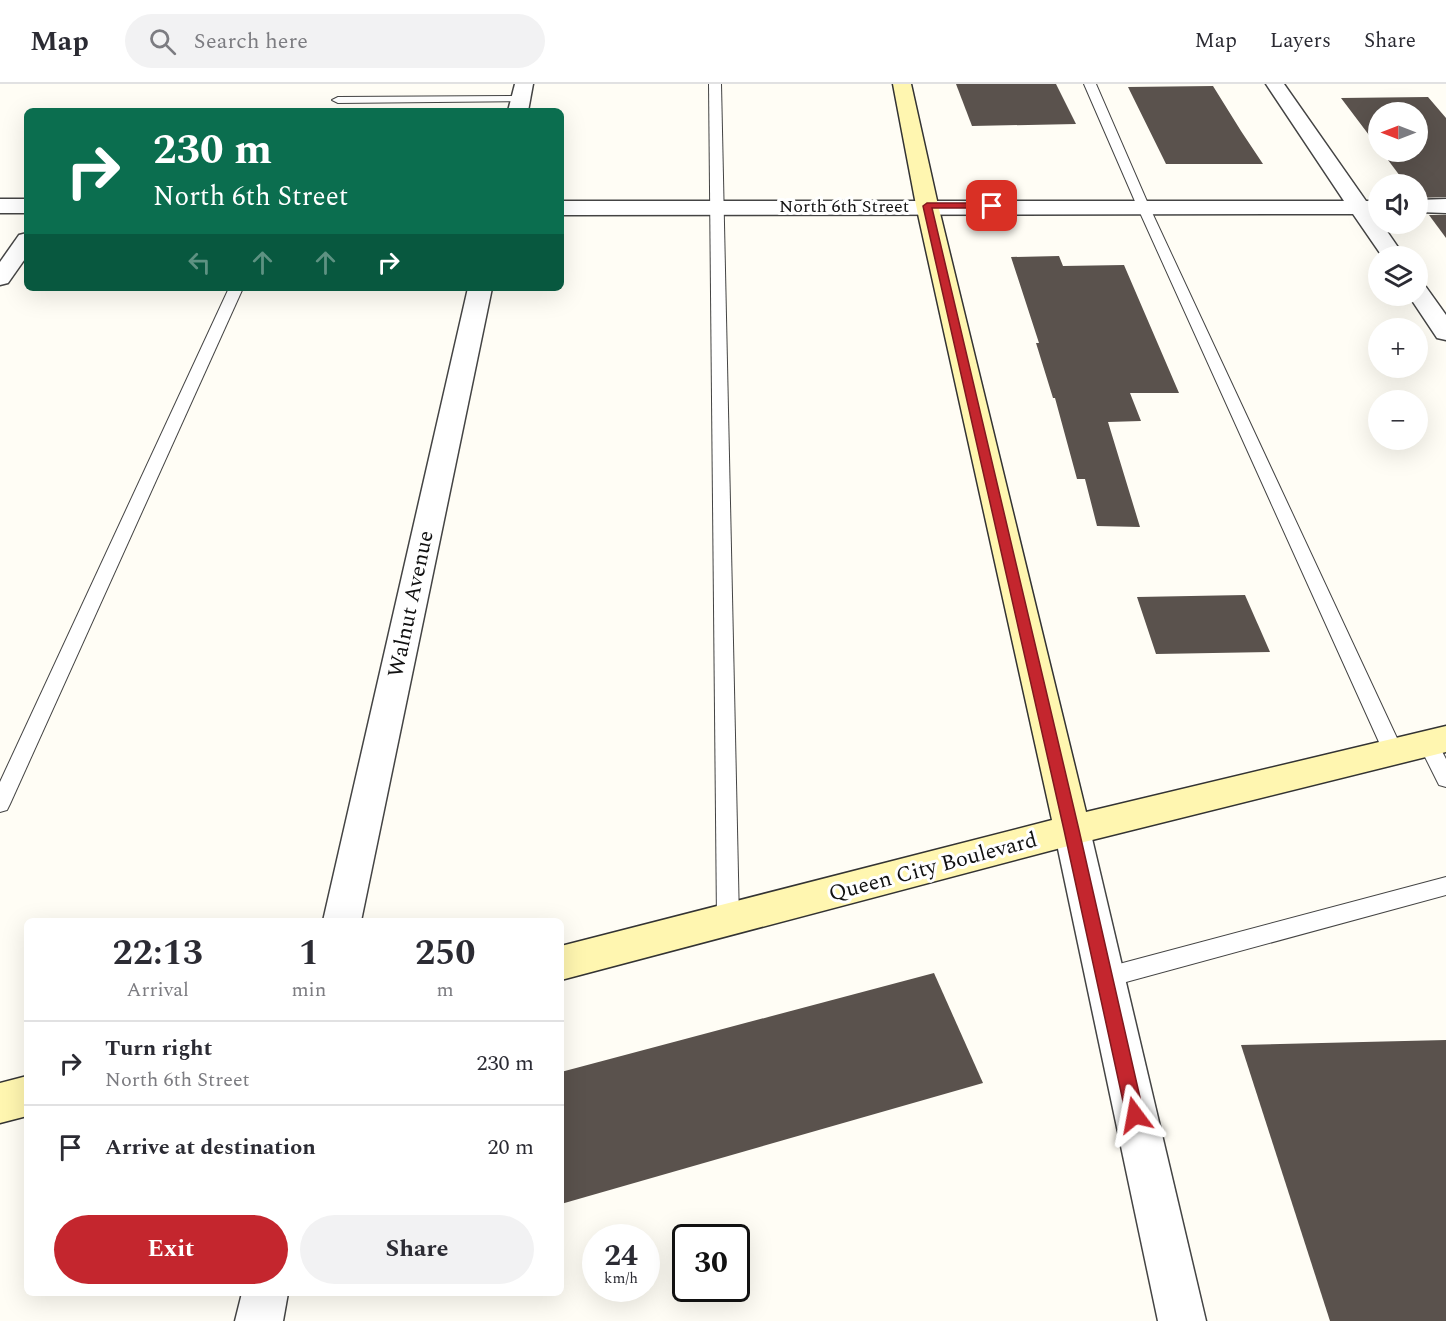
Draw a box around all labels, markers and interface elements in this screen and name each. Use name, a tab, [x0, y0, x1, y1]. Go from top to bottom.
search box	[125, 14, 545, 68]
text: Map	[30, 20, 89, 63]
icon: search	[146, 25, 179, 58]
text: Search here	[194, 25, 308, 58]
text: Map	[1195, 25, 1237, 57]
text: Layers	[1270, 25, 1331, 57]
text: Share	[1364, 25, 1416, 57]
north arrow	[1368, 102, 1428, 162]
map controls	[1368, 102, 1428, 450]
text: 230 m	[153, 119, 272, 182]
icon: right	[54, 132, 132, 210]
button: sound	[1368, 174, 1428, 234]
text: North 6th Street	[153, 176, 348, 218]
pin	[966, 180, 1017, 231]
icon: arrive	[975, 189, 1008, 222]
street label: North 6th Street	[779, 193, 909, 220]
icon: left	[183, 246, 216, 279]
icon: ahead	[246, 246, 279, 279]
icon: ahead	[309, 246, 342, 279]
icon: right	[372, 246, 405, 279]
button: layers	[1368, 246, 1428, 306]
button: +	[1368, 318, 1428, 378]
button: −	[1368, 390, 1428, 450]
street label: Walnut Avenue	[379, 528, 443, 680]
street label: Queen City Boulevard	[825, 823, 1041, 911]
text: 22:13	[112, 926, 203, 981]
text: 1	[299, 926, 319, 981]
text: 250	[415, 926, 475, 981]
text: Arrival	[127, 975, 189, 1005]
text: min	[291, 975, 326, 1005]
text: m	[437, 975, 454, 1005]
text: Turn right	[105, 1032, 212, 1065]
icon: right	[54, 1047, 87, 1080]
text: 230 m	[477, 1047, 534, 1080]
text: North 6th Street	[105, 1065, 250, 1095]
position arrow	[1103, 1083, 1167, 1147]
icon: arrive	[54, 1131, 87, 1164]
text: Arrive at destination	[105, 1131, 316, 1164]
text: 20 m	[488, 1131, 534, 1164]
button: Exit	[54, 1215, 288, 1284]
button: Share	[300, 1215, 534, 1284]
speed limit sign: 30	[672, 1224, 750, 1302]
text: 24	[604, 1233, 638, 1279]
text: km/h	[604, 1267, 638, 1290]

